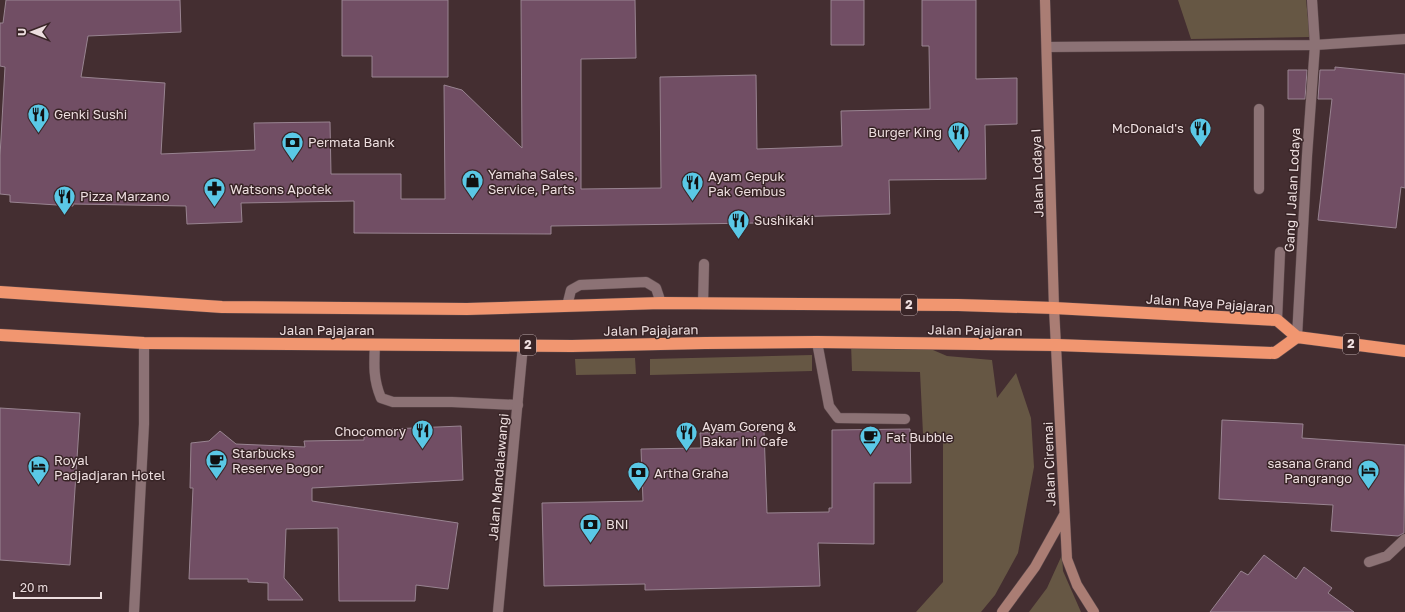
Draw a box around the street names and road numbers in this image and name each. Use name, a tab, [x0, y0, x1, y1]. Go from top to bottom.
street label: Gang I Jalan Lodaya	[1281, 127, 1303, 253]
street label: Jalan Lodaya I	[1027, 128, 1047, 218]
street label: Jalan Raya Pajajaran	[1145, 291, 1275, 315]
road number: 2	[901, 295, 917, 315]
street label: Jalan Pajajaran	[603, 321, 699, 339]
street label: Jalan Pajajaran	[927, 321, 1023, 339]
street label: Jalan Pajajaran	[280, 322, 374, 338]
road number: 2	[1343, 334, 1359, 354]
road number: 2	[520, 335, 536, 355]
street label: Jalan Mandalawangi	[484, 413, 512, 541]
street label: Jalan Ciremai	[1040, 422, 1058, 506]

